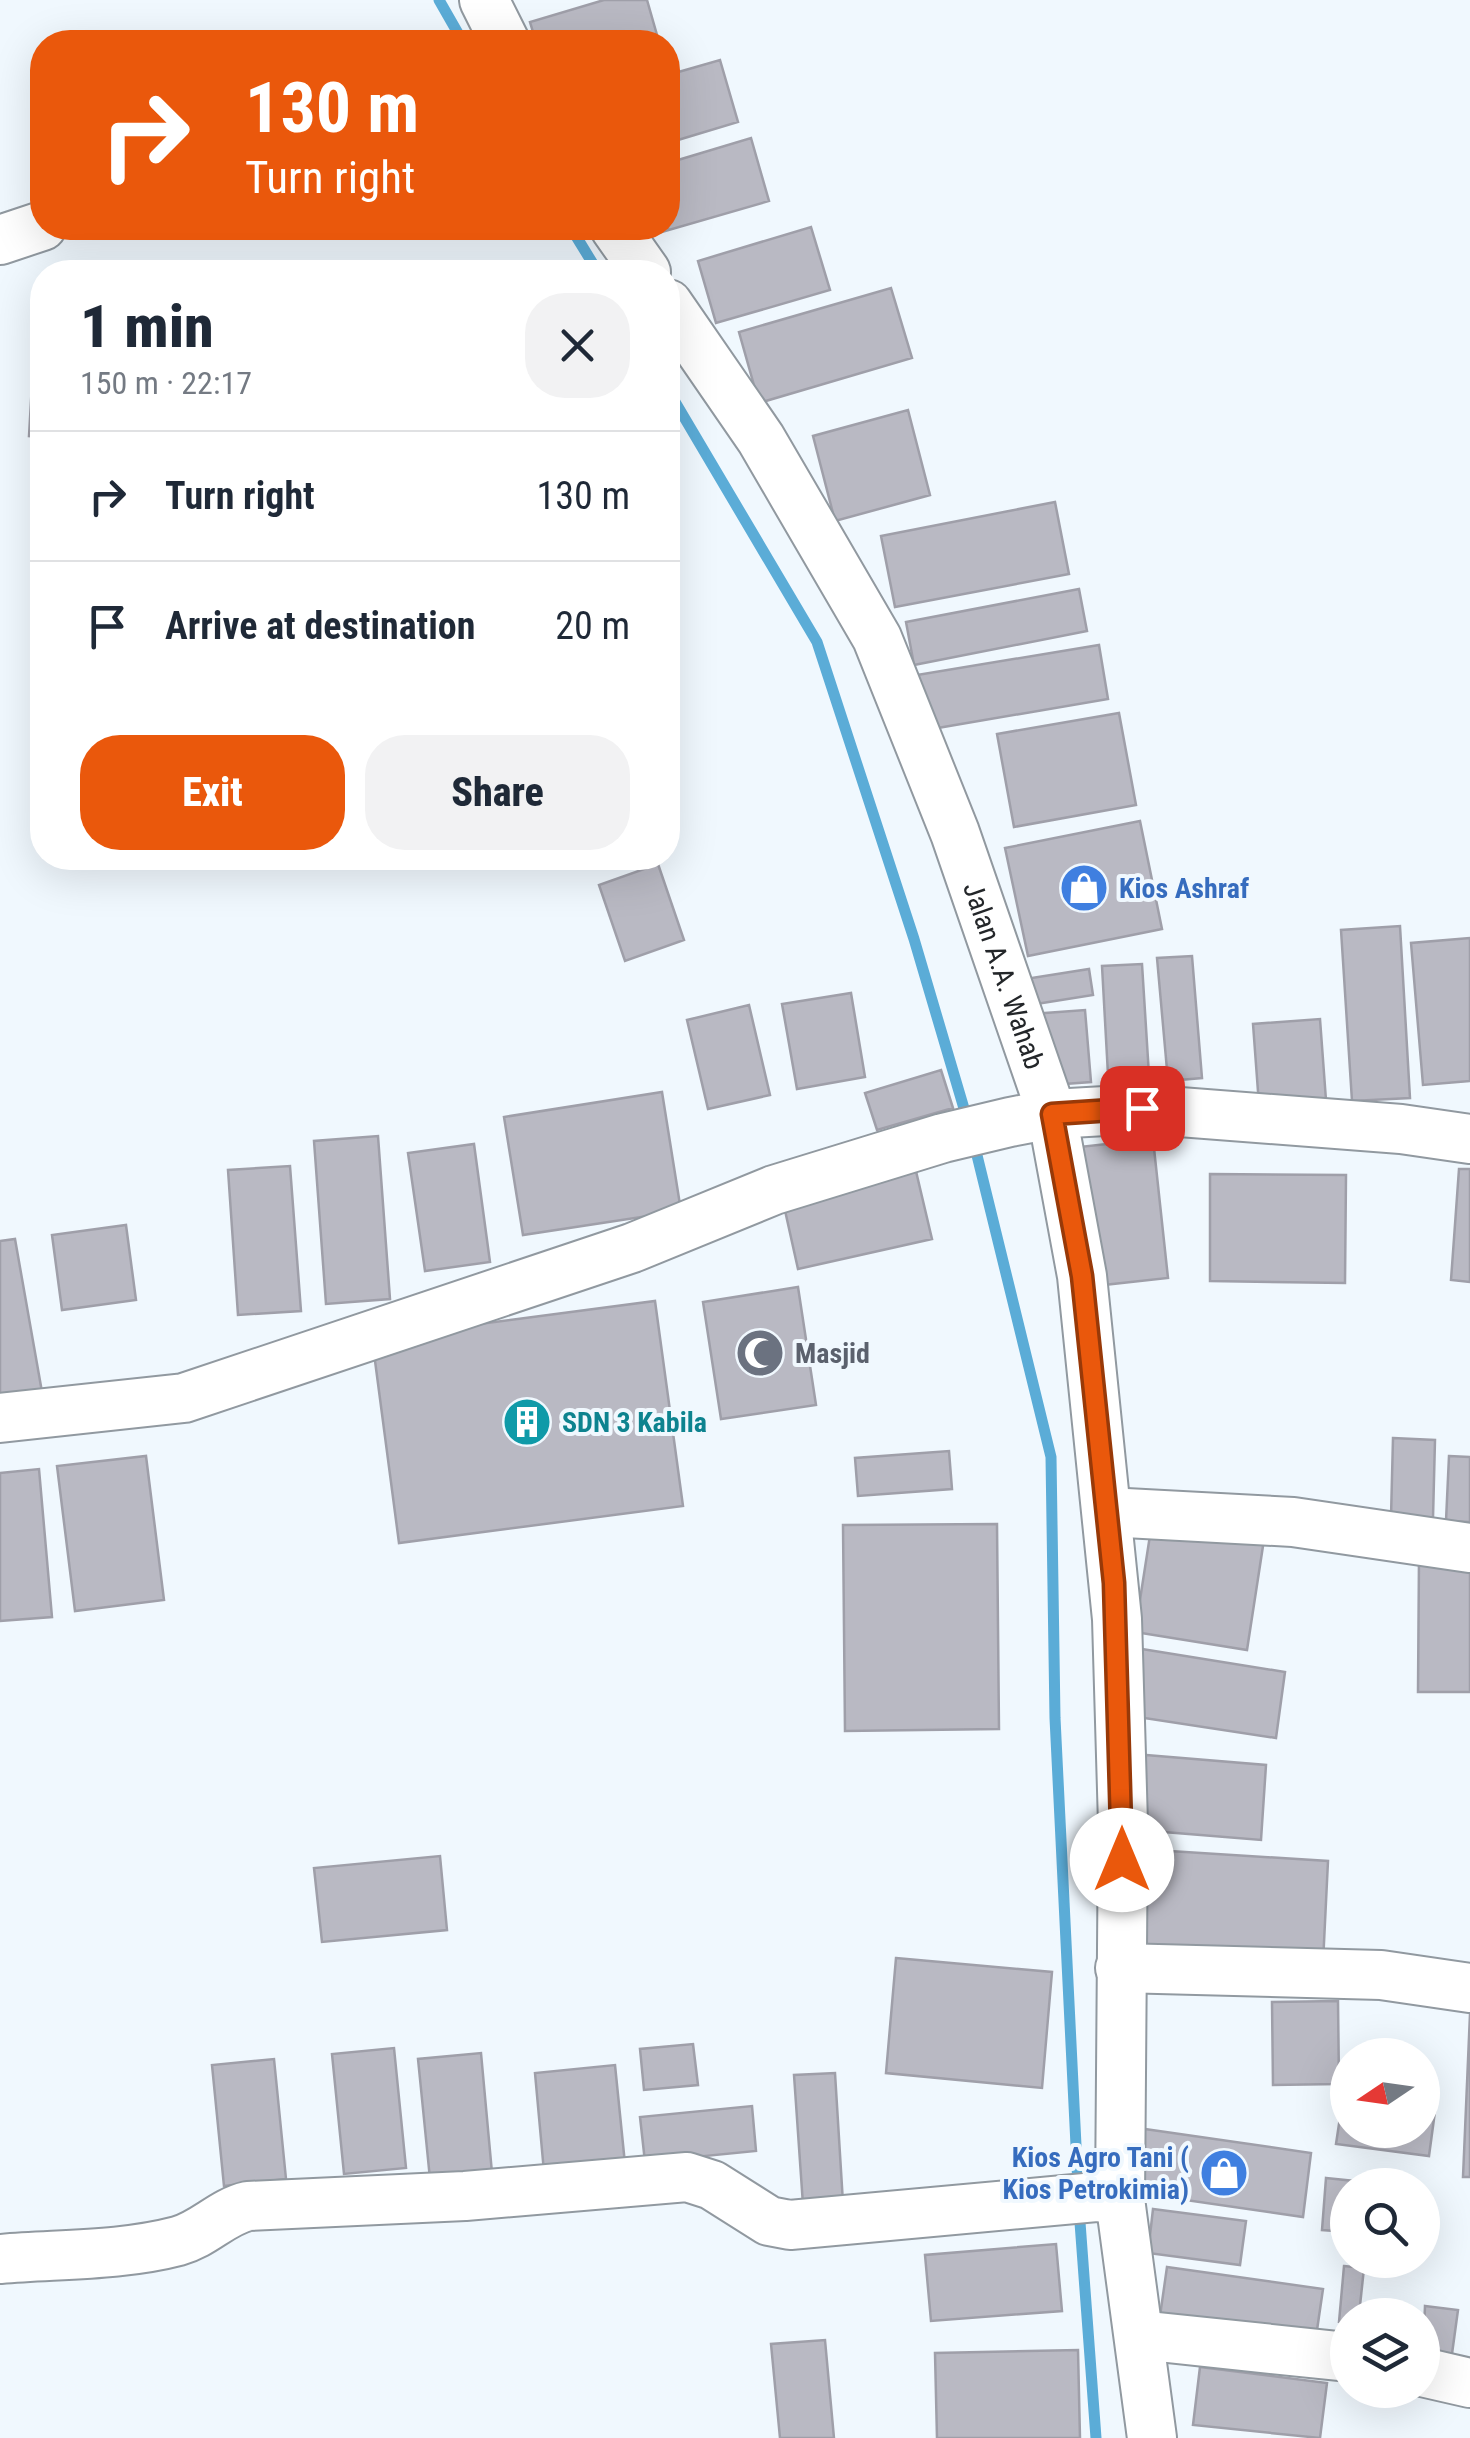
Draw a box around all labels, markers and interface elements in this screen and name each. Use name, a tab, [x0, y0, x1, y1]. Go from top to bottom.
text: 130 m	[245, 67, 419, 149]
icon: right	[80, 70, 210, 200]
text: Turn right	[245, 151, 415, 204]
text: 1 min	[80, 291, 214, 362]
button: close	[525, 293, 630, 398]
text: 150 m · 22:17	[80, 364, 252, 402]
icon: right	[80, 469, 135, 524]
text: Turn right	[165, 474, 315, 518]
text: 130 m	[536, 474, 630, 518]
icon: arrive	[80, 599, 135, 654]
text: Arrive at destination	[165, 604, 475, 648]
text: 20 m	[555, 604, 630, 648]
button: Exit	[80, 735, 345, 850]
button: Share	[365, 735, 630, 850]
shop icon: Kios Ashraf	[1058, 862, 1110, 914]
place label: Kios Ashraf	[1119, 872, 1249, 905]
street label: Jalan A.A. Wahab	[956, 878, 1051, 1073]
pin	[1100, 1066, 1185, 1151]
icon: arrive	[1115, 1081, 1170, 1136]
mosque icon: Masjid	[734, 1327, 786, 1379]
place label: Masjid	[795, 1337, 870, 1370]
building icon: SDN 3 Kabila	[501, 1396, 553, 1448]
place label: SDN 3 Kabila	[562, 1406, 707, 1439]
position arrow	[1070, 1808, 1174, 1912]
north arrow	[1330, 2038, 1440, 2148]
map controls	[1330, 2038, 1440, 2408]
place label: Kios Agro Tani ( Kios Petrokimia)	[1002, 2141, 1189, 2206]
shop icon: Kios Agro Tani ( Kios Petrokimia)	[1198, 2147, 1250, 2199]
button: search	[1330, 2168, 1440, 2278]
button: layers	[1330, 2298, 1440, 2408]

